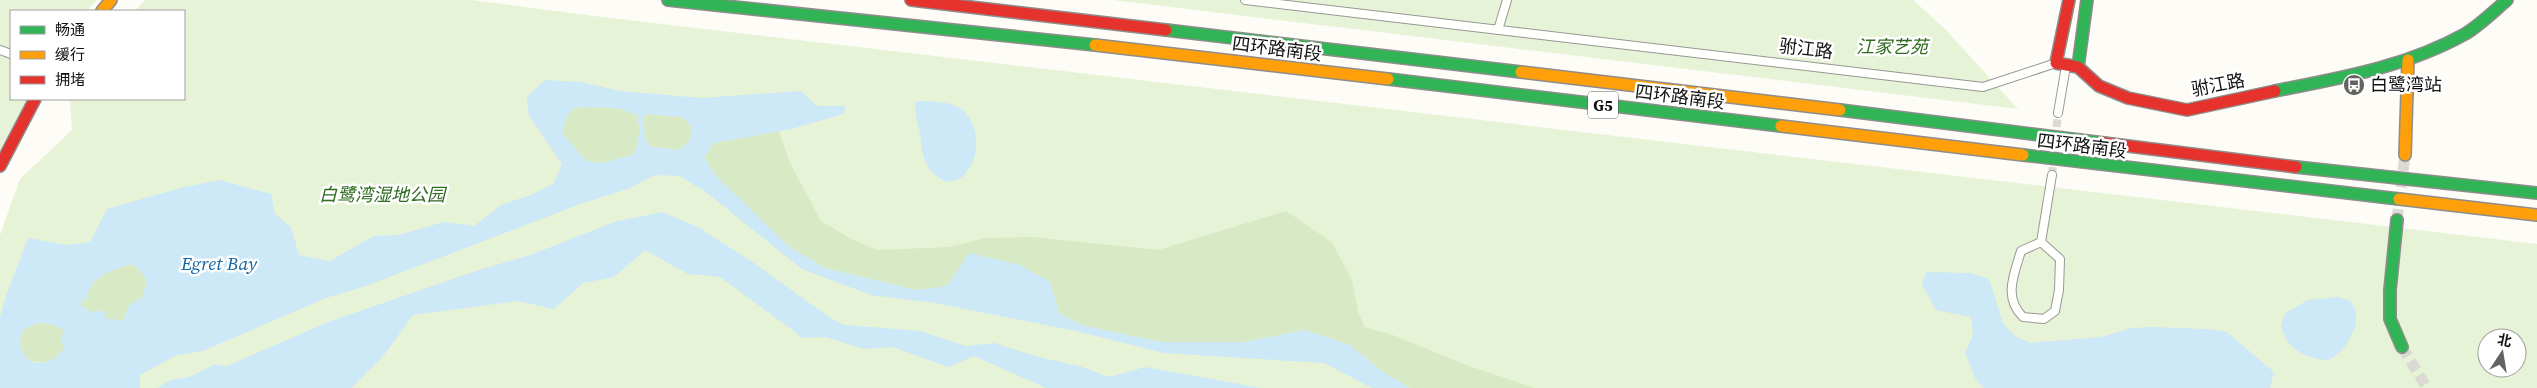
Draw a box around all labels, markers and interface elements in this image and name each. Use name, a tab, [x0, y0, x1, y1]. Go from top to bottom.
legend	[10, 10, 185, 100]
text: 畅通	[55, 19, 85, 40]
street label: 四环路南段	[1231, 31, 1323, 66]
street label: 驸江路	[1778, 33, 1834, 64]
park label: 江家艺苑	[1856, 34, 1931, 59]
text: 缓行	[55, 44, 85, 65]
street label: 驸江路	[2189, 67, 2247, 102]
text: 拥堵	[55, 69, 85, 90]
place label: 白鹭湾站	[2370, 72, 2442, 97]
bus stop icon: 白鹭湾站	[2342, 73, 2366, 97]
street label: 四环路南段	[1634, 79, 1726, 114]
road number: G5	[1588, 92, 1618, 118]
street label: 四环路南段	[2036, 128, 2128, 163]
park label: 白鹭湾湿地公园	[319, 182, 448, 207]
water label: Egret Bay	[180, 250, 258, 276]
north arrow	[2477, 328, 2527, 378]
text: 北	[2496, 329, 2514, 352]

